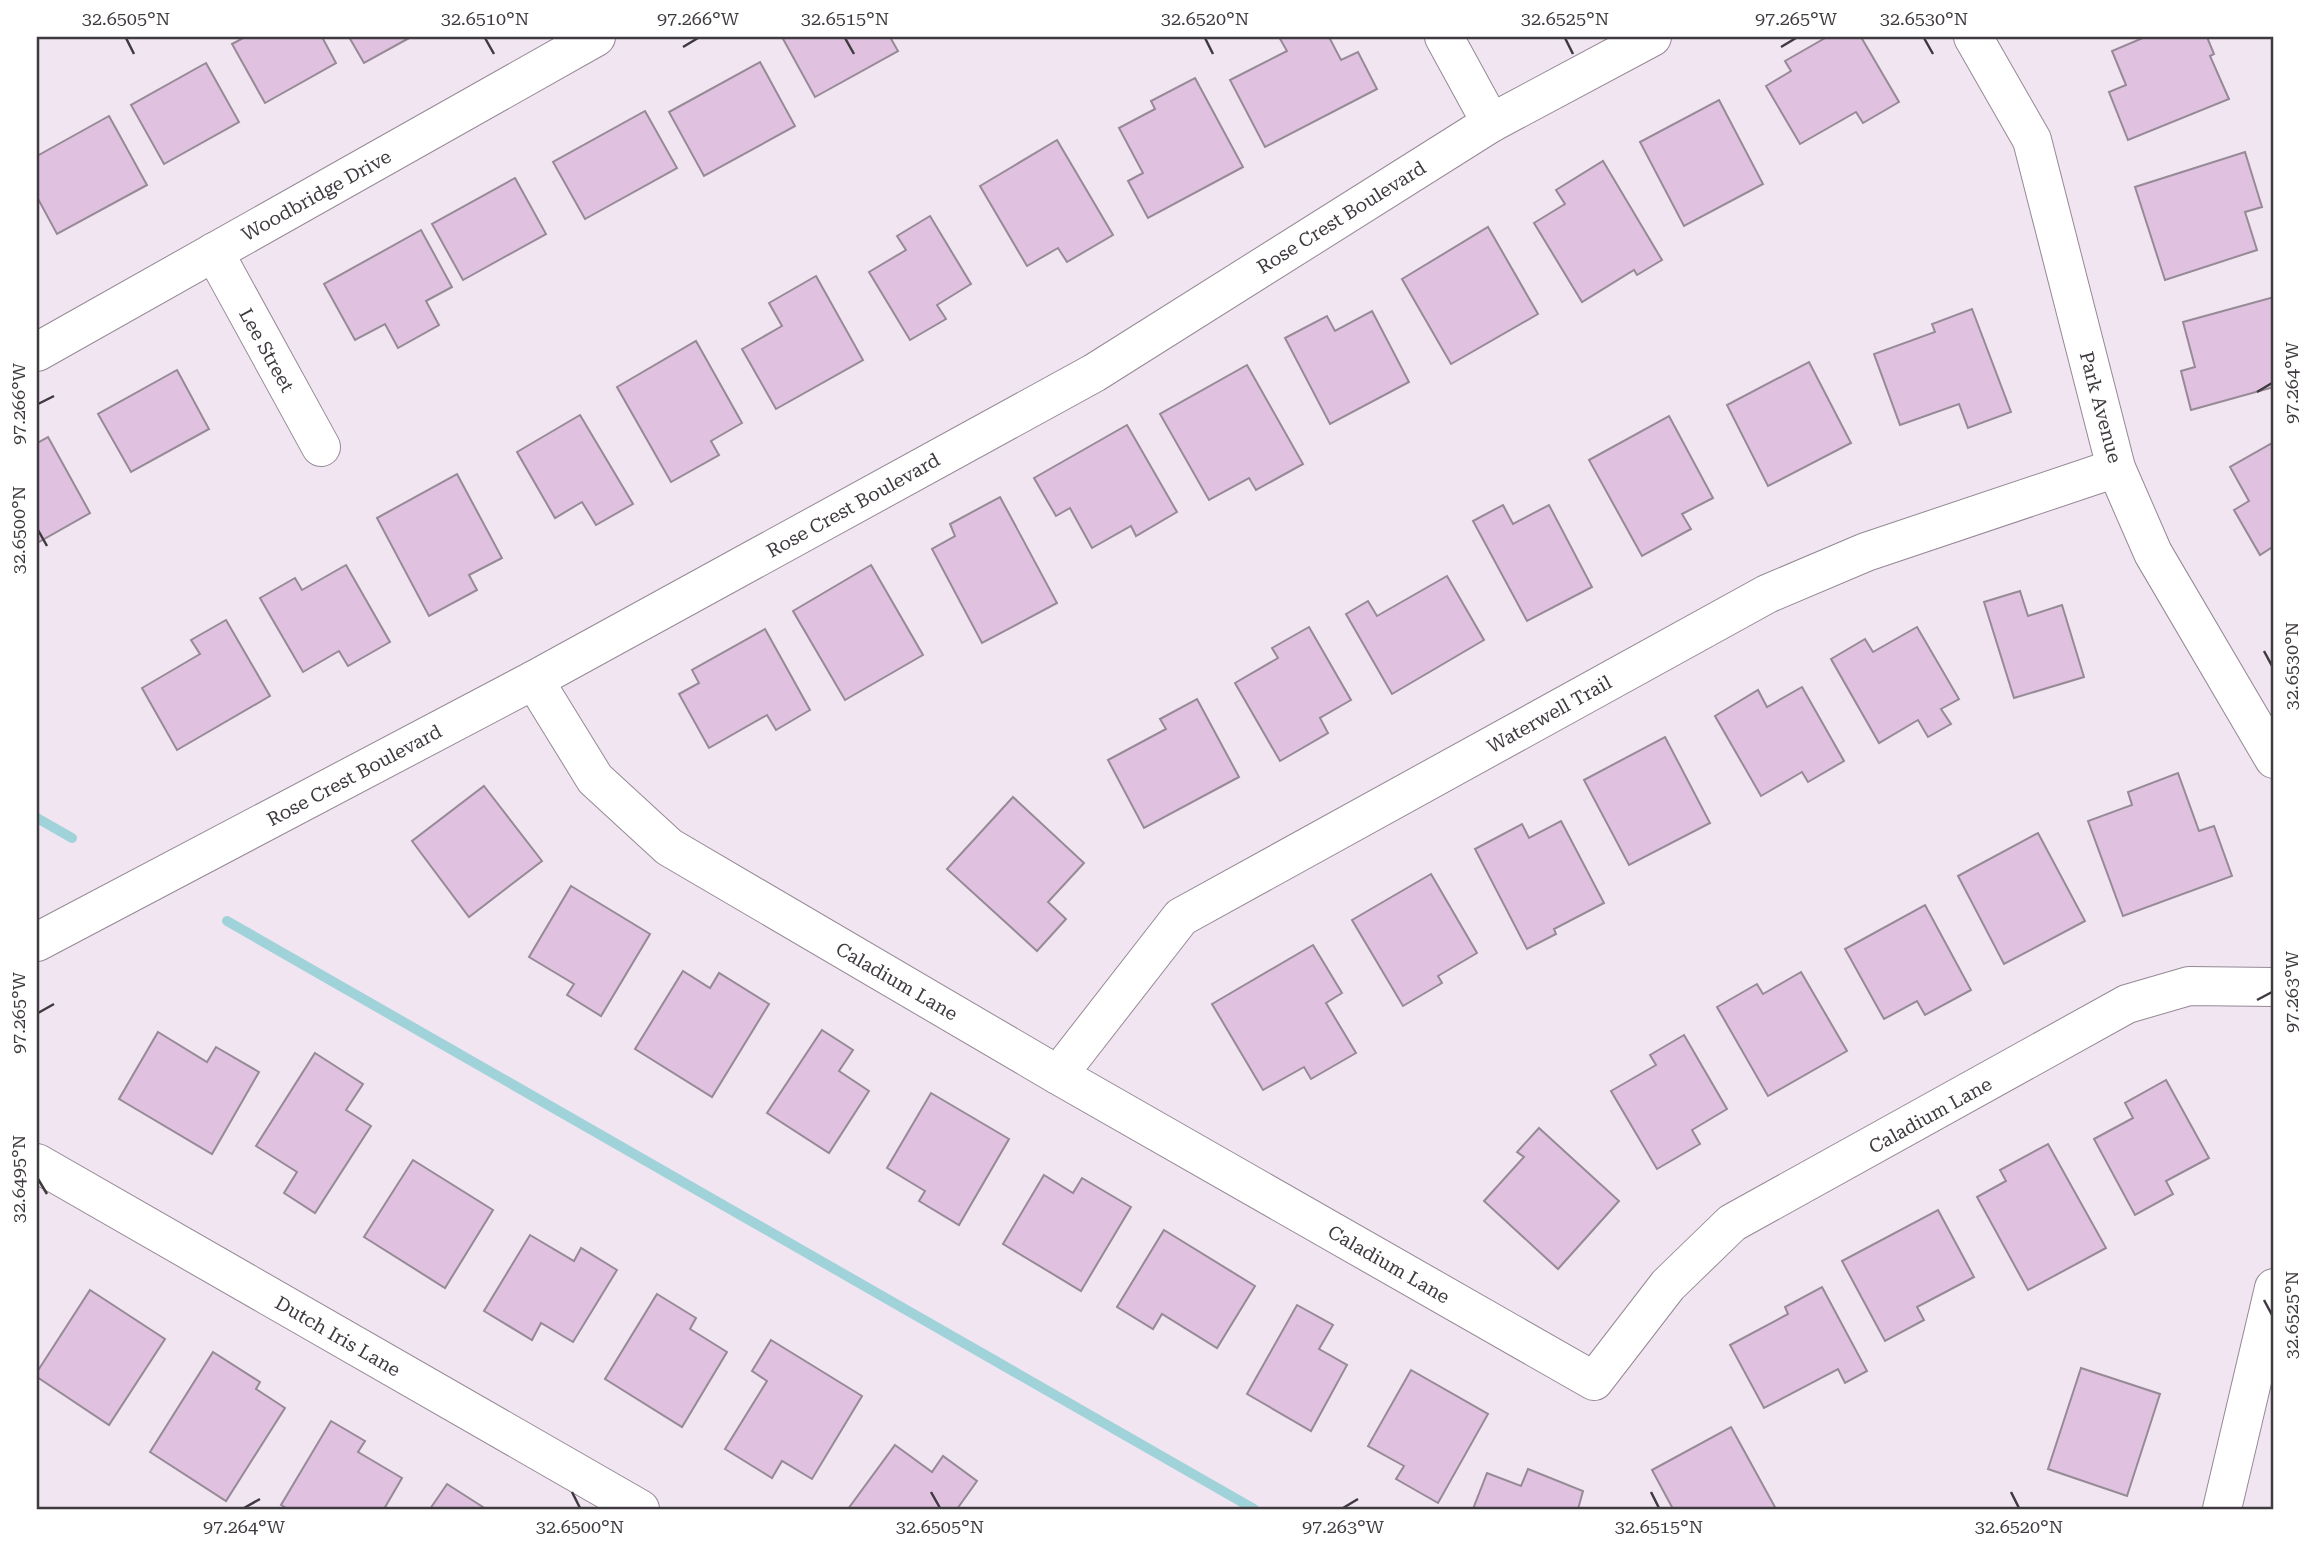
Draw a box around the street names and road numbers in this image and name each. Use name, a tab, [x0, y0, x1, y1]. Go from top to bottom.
street label: Woodbridge Drive	[237, 145, 395, 246]
street label: Rose Crest Boulevard	[1253, 156, 1430, 279]
street label: Lee Street	[234, 304, 299, 396]
street label: Park Avenue	[2075, 349, 2126, 466]
street label: Rose Crest Boulevard	[763, 448, 944, 563]
street label: Waterwell Trail	[1483, 671, 1616, 758]
street label: Rose Crest Boulevard	[263, 720, 446, 831]
street label: Caladium Lane	[832, 937, 962, 1026]
street label: Caladium Lane	[1865, 1072, 1996, 1159]
street label: Caladium Lane	[1324, 1220, 1454, 1309]
street label: Dutch Iris Lane	[271, 1291, 405, 1382]

